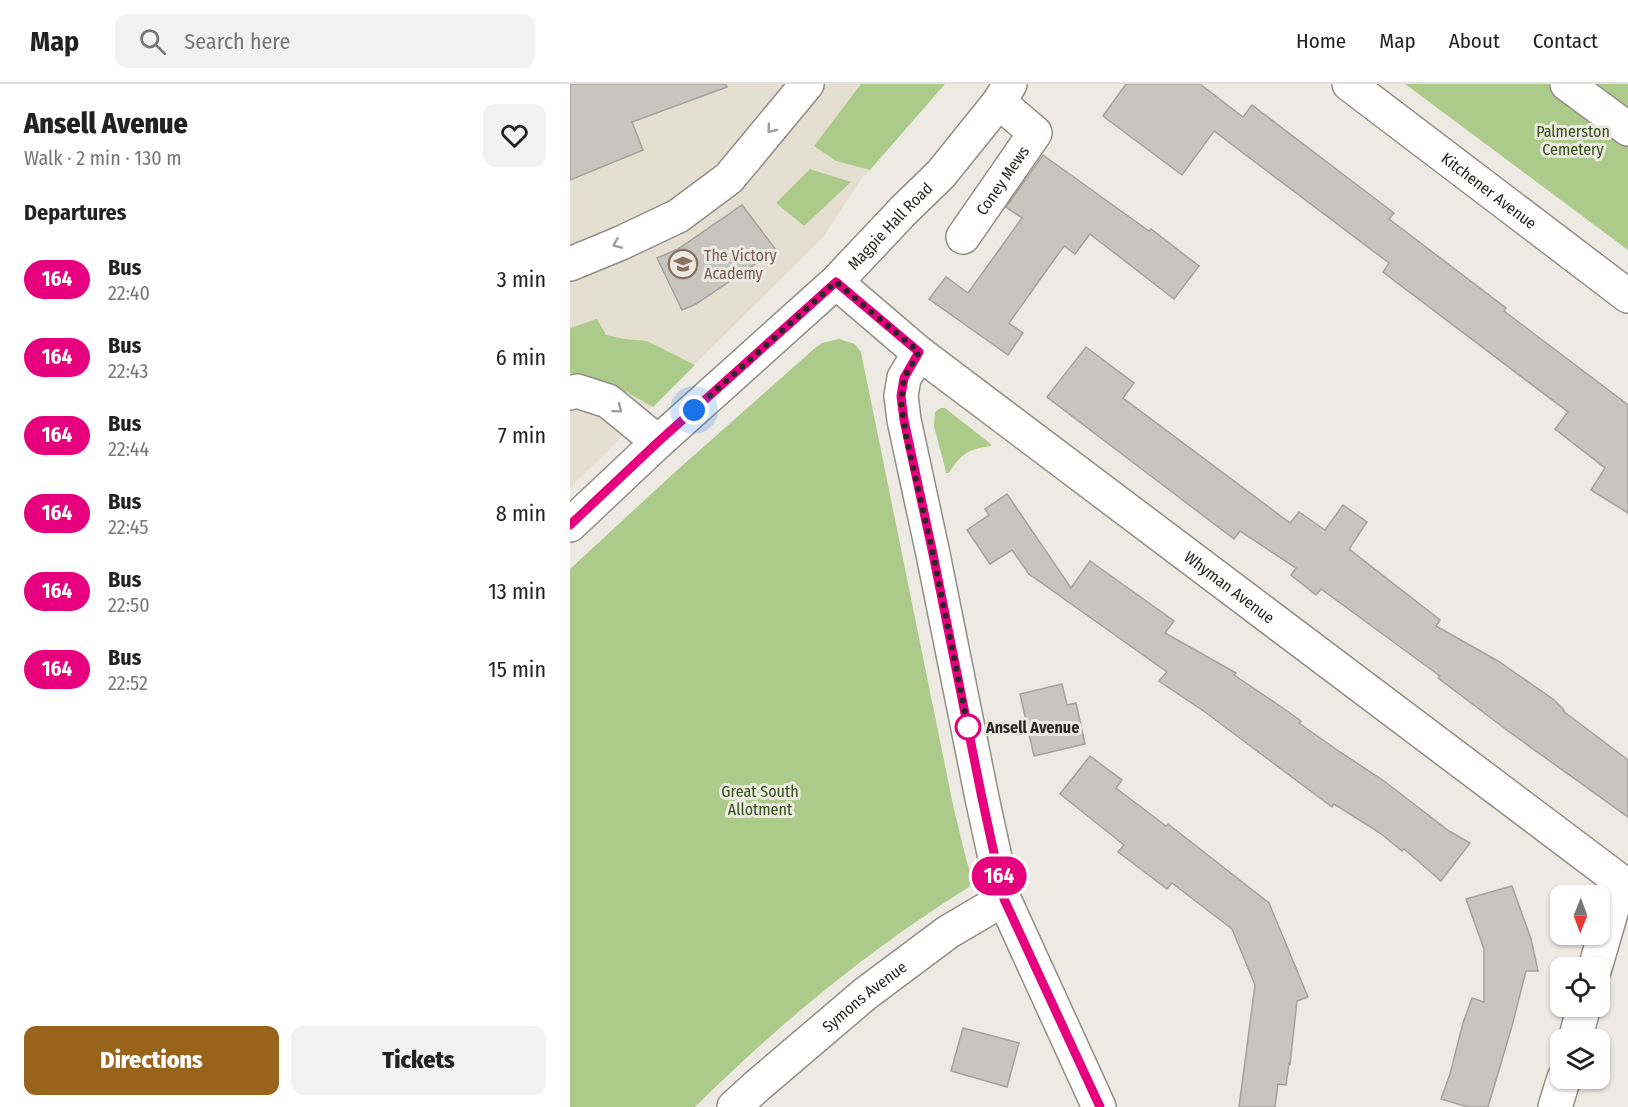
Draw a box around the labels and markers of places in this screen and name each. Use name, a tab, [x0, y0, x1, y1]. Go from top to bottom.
place label: The Victory Academy	[704, 246, 778, 283]
school or university icon: The Victory Academy	[667, 248, 699, 280]
marker: Ansell Avenue	[955, 714, 981, 740]
place label: Ansell Avenue	[985, 718, 1079, 737]

